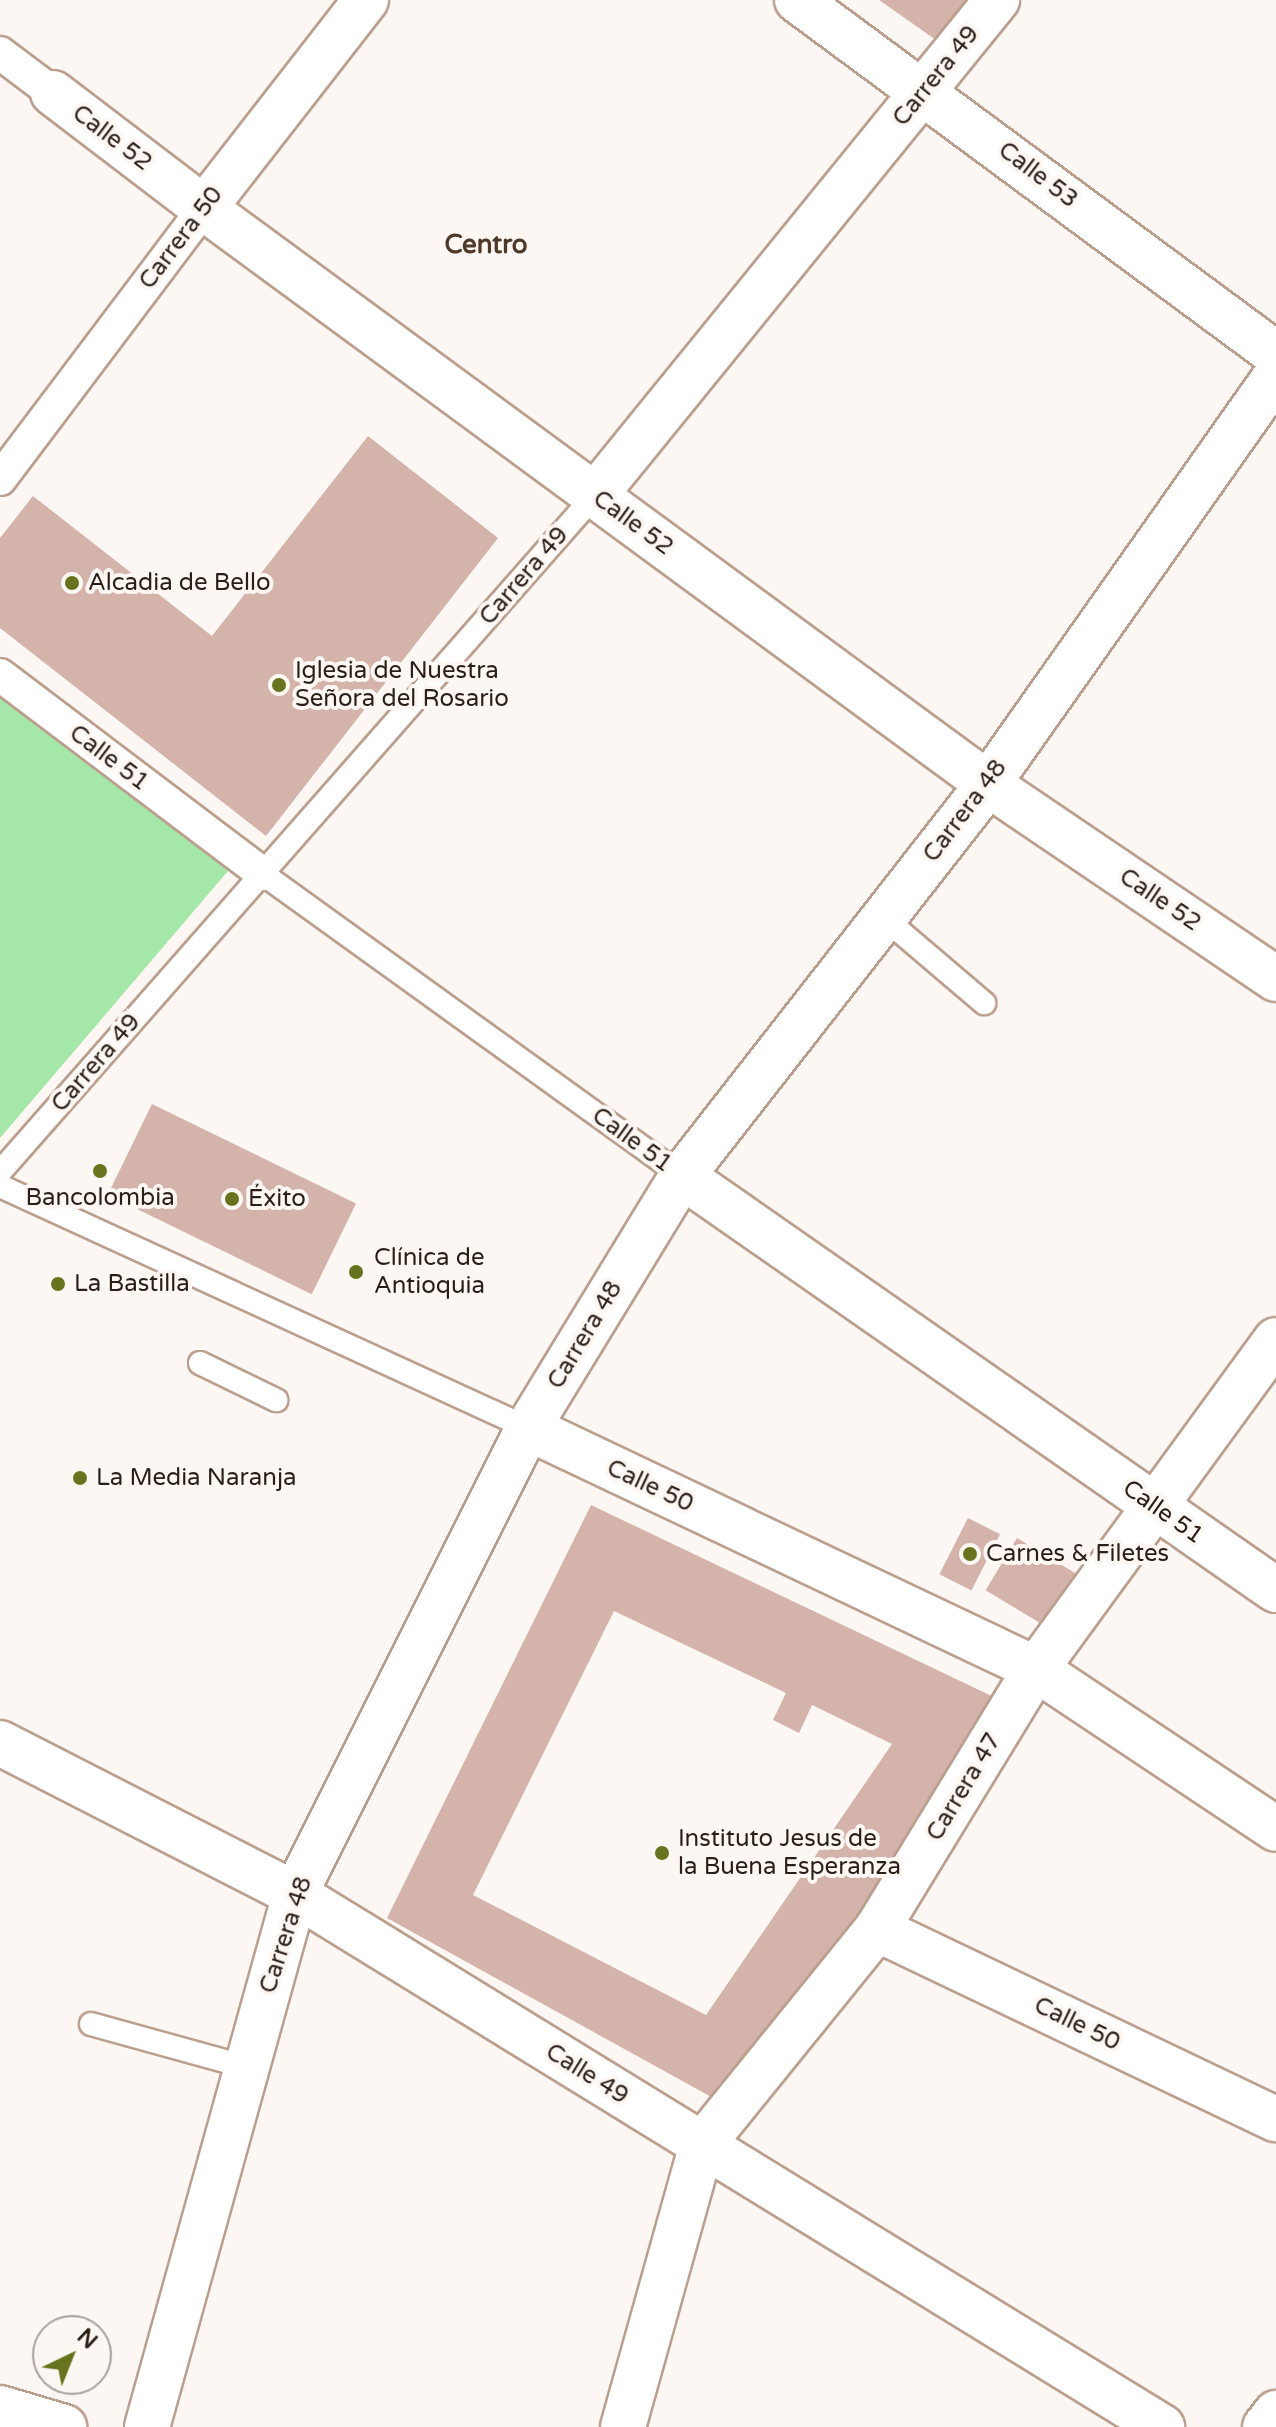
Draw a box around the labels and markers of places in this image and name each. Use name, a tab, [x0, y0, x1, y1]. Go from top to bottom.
place label: Alcadia de Bello	[88, 569, 270, 597]
marker: Alcadia de Bello	[63, 574, 81, 592]
place label: Iglesia de Nuestra Señora del Rosario	[295, 657, 509, 713]
marker: Iglesia de Nuestra Señora del Rosario	[270, 676, 288, 694]
marker: Bancolombia	[91, 1162, 109, 1180]
place label: Bancolombia	[25, 1184, 175, 1212]
place label: Éxito	[248, 1185, 306, 1213]
marker: Éxito	[223, 1190, 241, 1208]
place label: Clínica de Antioquia	[374, 1244, 485, 1300]
marker: Clínica de Antioquia	[345, 1261, 367, 1283]
place label: La Bastilla	[74, 1270, 190, 1298]
marker: La Bastilla	[49, 1275, 67, 1293]
place label: La Media Naranja	[96, 1464, 296, 1492]
marker: La Media Naranja	[71, 1469, 89, 1487]
place label: Carnes & Filetes	[986, 1540, 1169, 1568]
marker: Carnes & Filetes	[961, 1545, 979, 1563]
place label: Instituto Jesus de la Buena Esperanza	[678, 1825, 901, 1881]
marker: Instituto Jesus de la Buena Esperanza	[653, 1844, 671, 1862]

